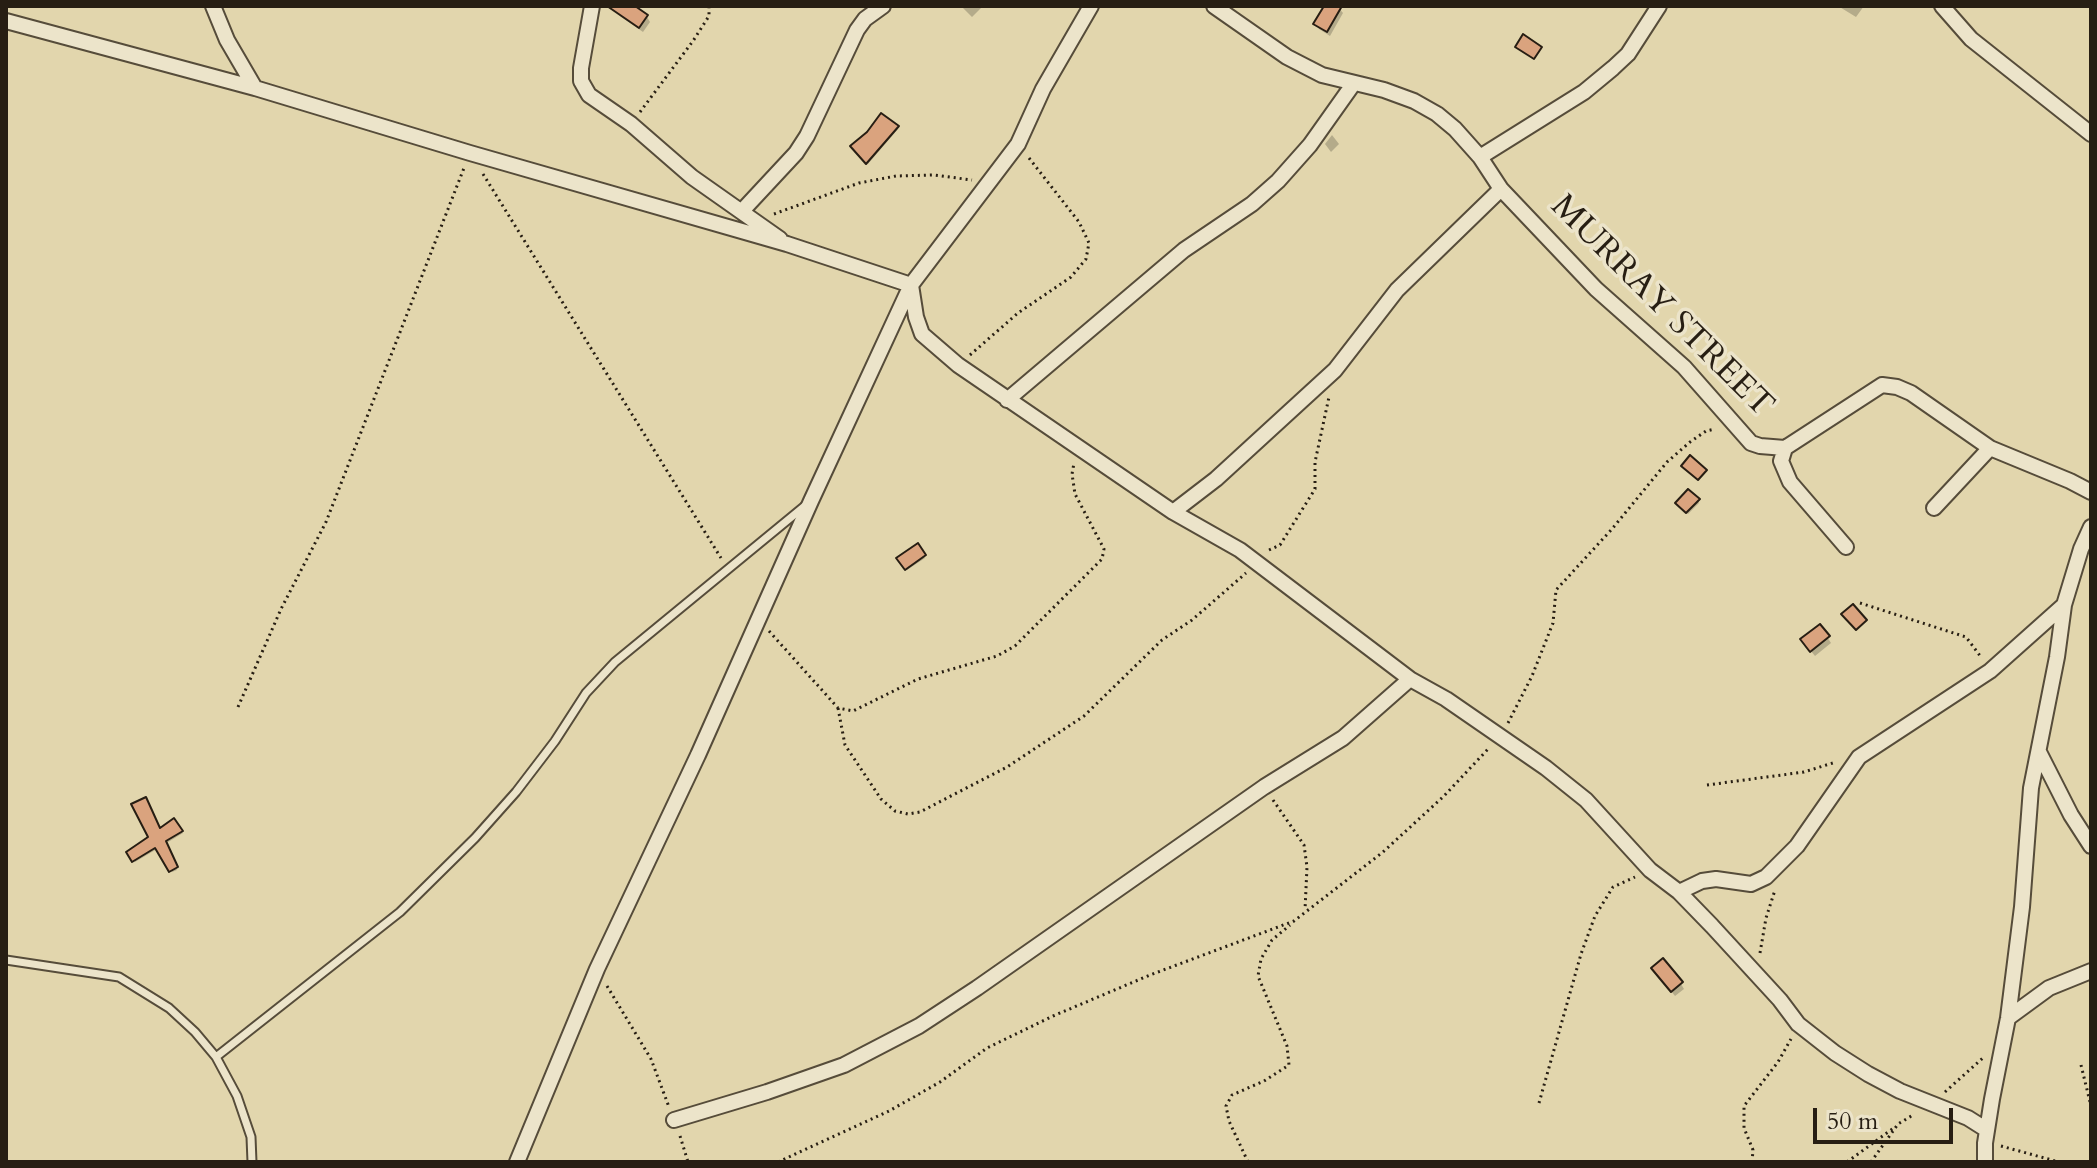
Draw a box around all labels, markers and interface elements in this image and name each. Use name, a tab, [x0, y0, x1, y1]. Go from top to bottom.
street label: MURRAY STREET	[1541, 187, 1781, 427]
scale bar	[1817, 1092, 1957, 1142]
text: 50 m	[1827, 1105, 1878, 1138]

